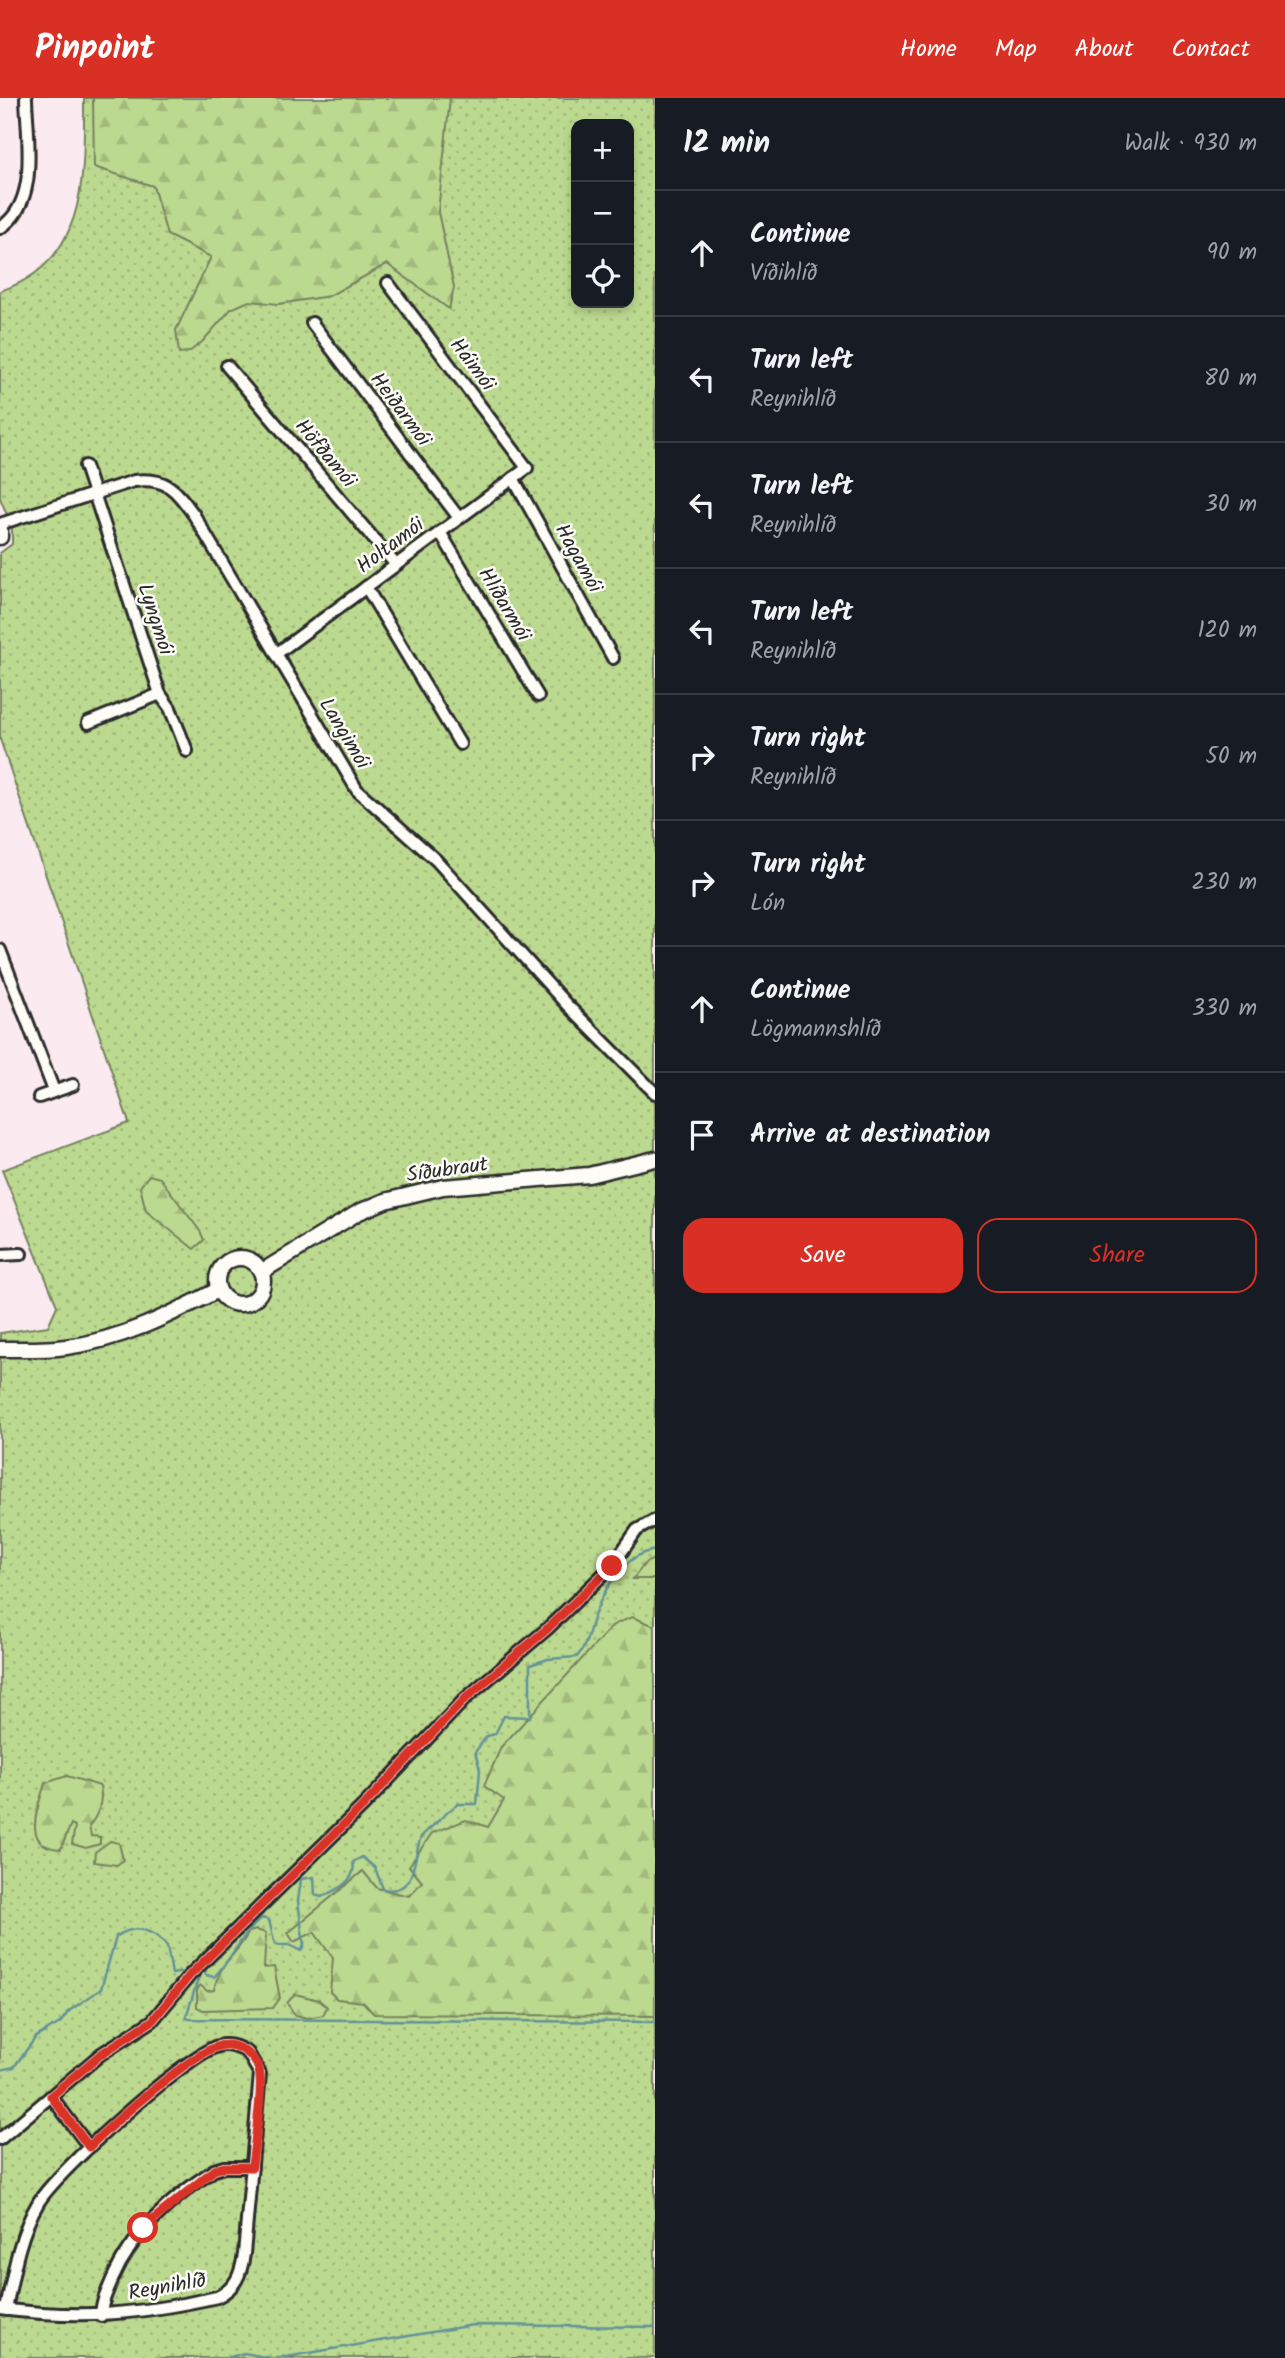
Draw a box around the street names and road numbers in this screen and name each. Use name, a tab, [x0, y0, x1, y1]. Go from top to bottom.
street label: Háimói	[441, 331, 504, 400]
street label: Heiðarmói	[361, 366, 439, 455]
street label: Höfðamói	[286, 412, 364, 497]
street label: Holtamói	[350, 509, 433, 583]
street label: Hagamói	[545, 518, 611, 600]
street label: Hlíðarmói	[469, 561, 539, 649]
street label: Lyngmói	[127, 579, 182, 661]
street label: Langimói	[309, 692, 379, 777]
street label: Síðubraut	[404, 1148, 491, 1193]
street label: Reynihlíð	[126, 2264, 209, 2311]

